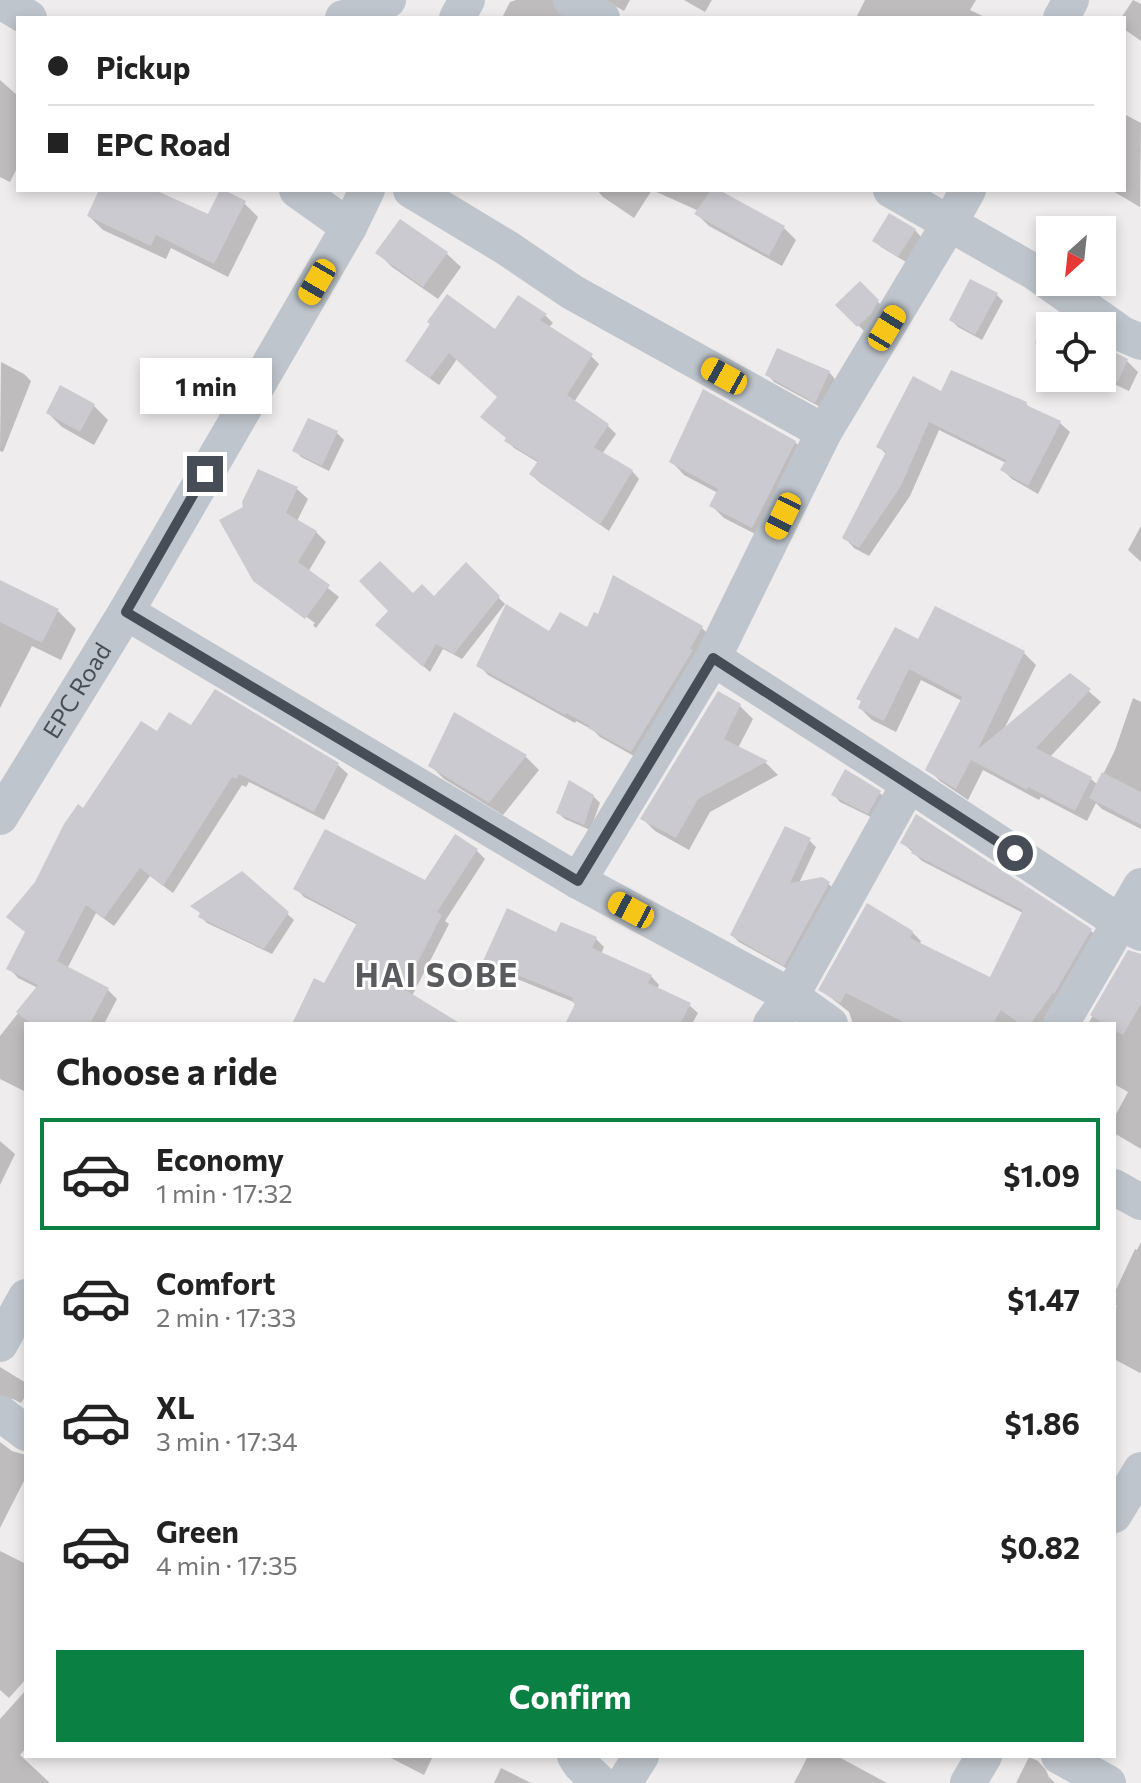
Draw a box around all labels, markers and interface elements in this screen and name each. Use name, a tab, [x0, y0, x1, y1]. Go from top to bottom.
text: Pickup	[96, 48, 190, 85]
text: EPC Road	[96, 125, 231, 162]
north arrow	[1036, 216, 1116, 296]
map controls	[1036, 216, 1116, 392]
car	[295, 255, 339, 309]
car	[864, 301, 910, 355]
button: locate	[1036, 312, 1116, 392]
car	[697, 354, 751, 398]
callout: 1 min	[139, 358, 271, 414]
text: 1 min	[175, 370, 237, 401]
route end	[187, 456, 223, 492]
car	[762, 489, 804, 543]
street label: EPC Road	[36, 637, 116, 743]
route start	[997, 835, 1033, 871]
car	[604, 888, 658, 932]
district label: HAI SOBE	[355, 954, 519, 994]
text: Choose a ride	[56, 1048, 277, 1092]
icon: car	[60, 1138, 132, 1210]
text: Economy	[156, 1140, 284, 1177]
text: $1.09	[1003, 1156, 1080, 1193]
text: 1 min · 17:32	[156, 1177, 293, 1208]
icon: car	[60, 1262, 132, 1334]
text: Comfort	[156, 1264, 275, 1301]
text: $1.47	[1007, 1280, 1080, 1317]
text: 2 min · 17:33	[156, 1301, 296, 1332]
icon: car	[60, 1386, 132, 1458]
text: XL	[156, 1388, 195, 1425]
text: $1.86	[1005, 1404, 1080, 1441]
text: 3 min · 17:34	[156, 1425, 298, 1456]
icon: car	[60, 1510, 132, 1582]
text: Green	[156, 1512, 239, 1549]
text: $0.82	[1000, 1528, 1080, 1565]
text: 4 min · 17:35	[156, 1549, 298, 1580]
button: Confirm	[56, 1650, 1084, 1742]

